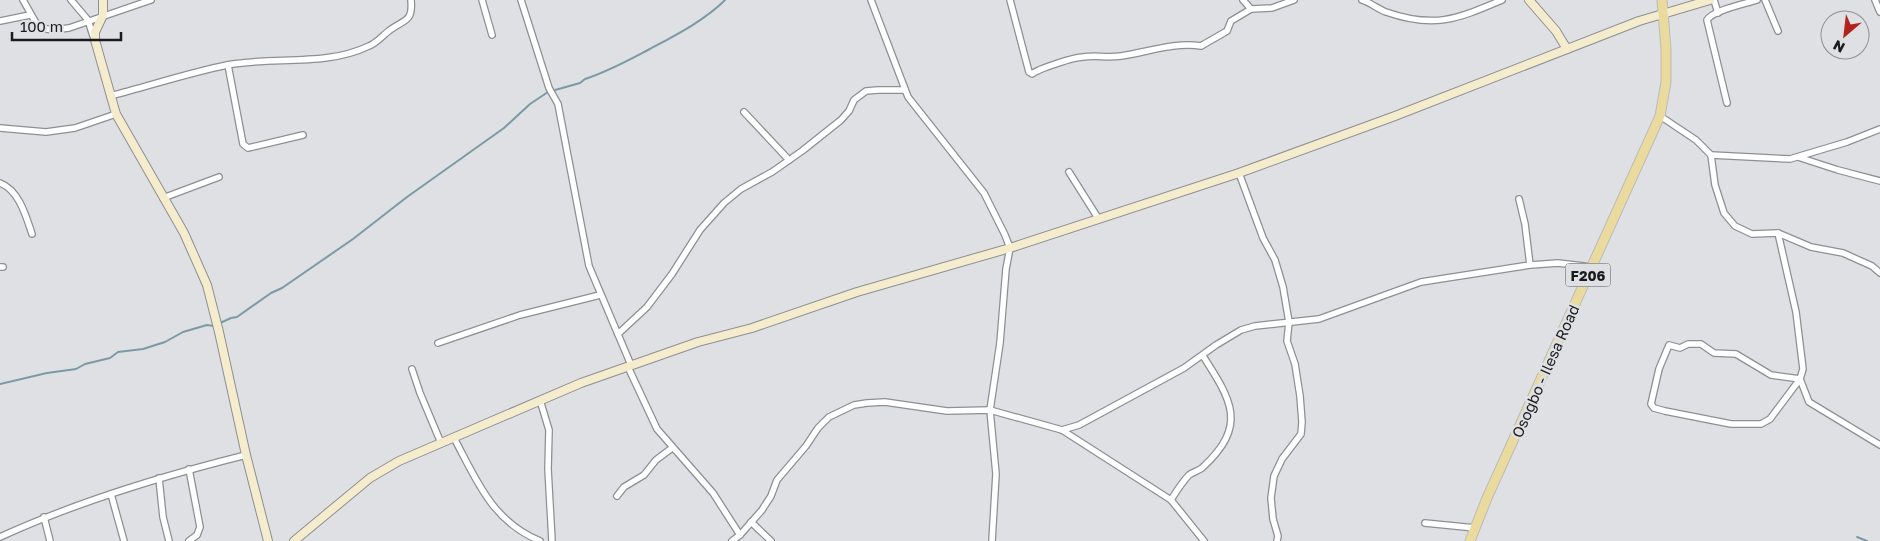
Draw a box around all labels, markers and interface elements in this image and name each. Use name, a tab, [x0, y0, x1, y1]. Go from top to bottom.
scale bar	[12, 10, 121, 42]
north arrow	[1820, 10, 1870, 60]
text: 100 m	[20, 17, 63, 35]
text: N	[1830, 37, 1847, 57]
road number: F206	[1566, 264, 1610, 286]
street label: Osogbo - Ilesa Road	[1508, 302, 1582, 440]

